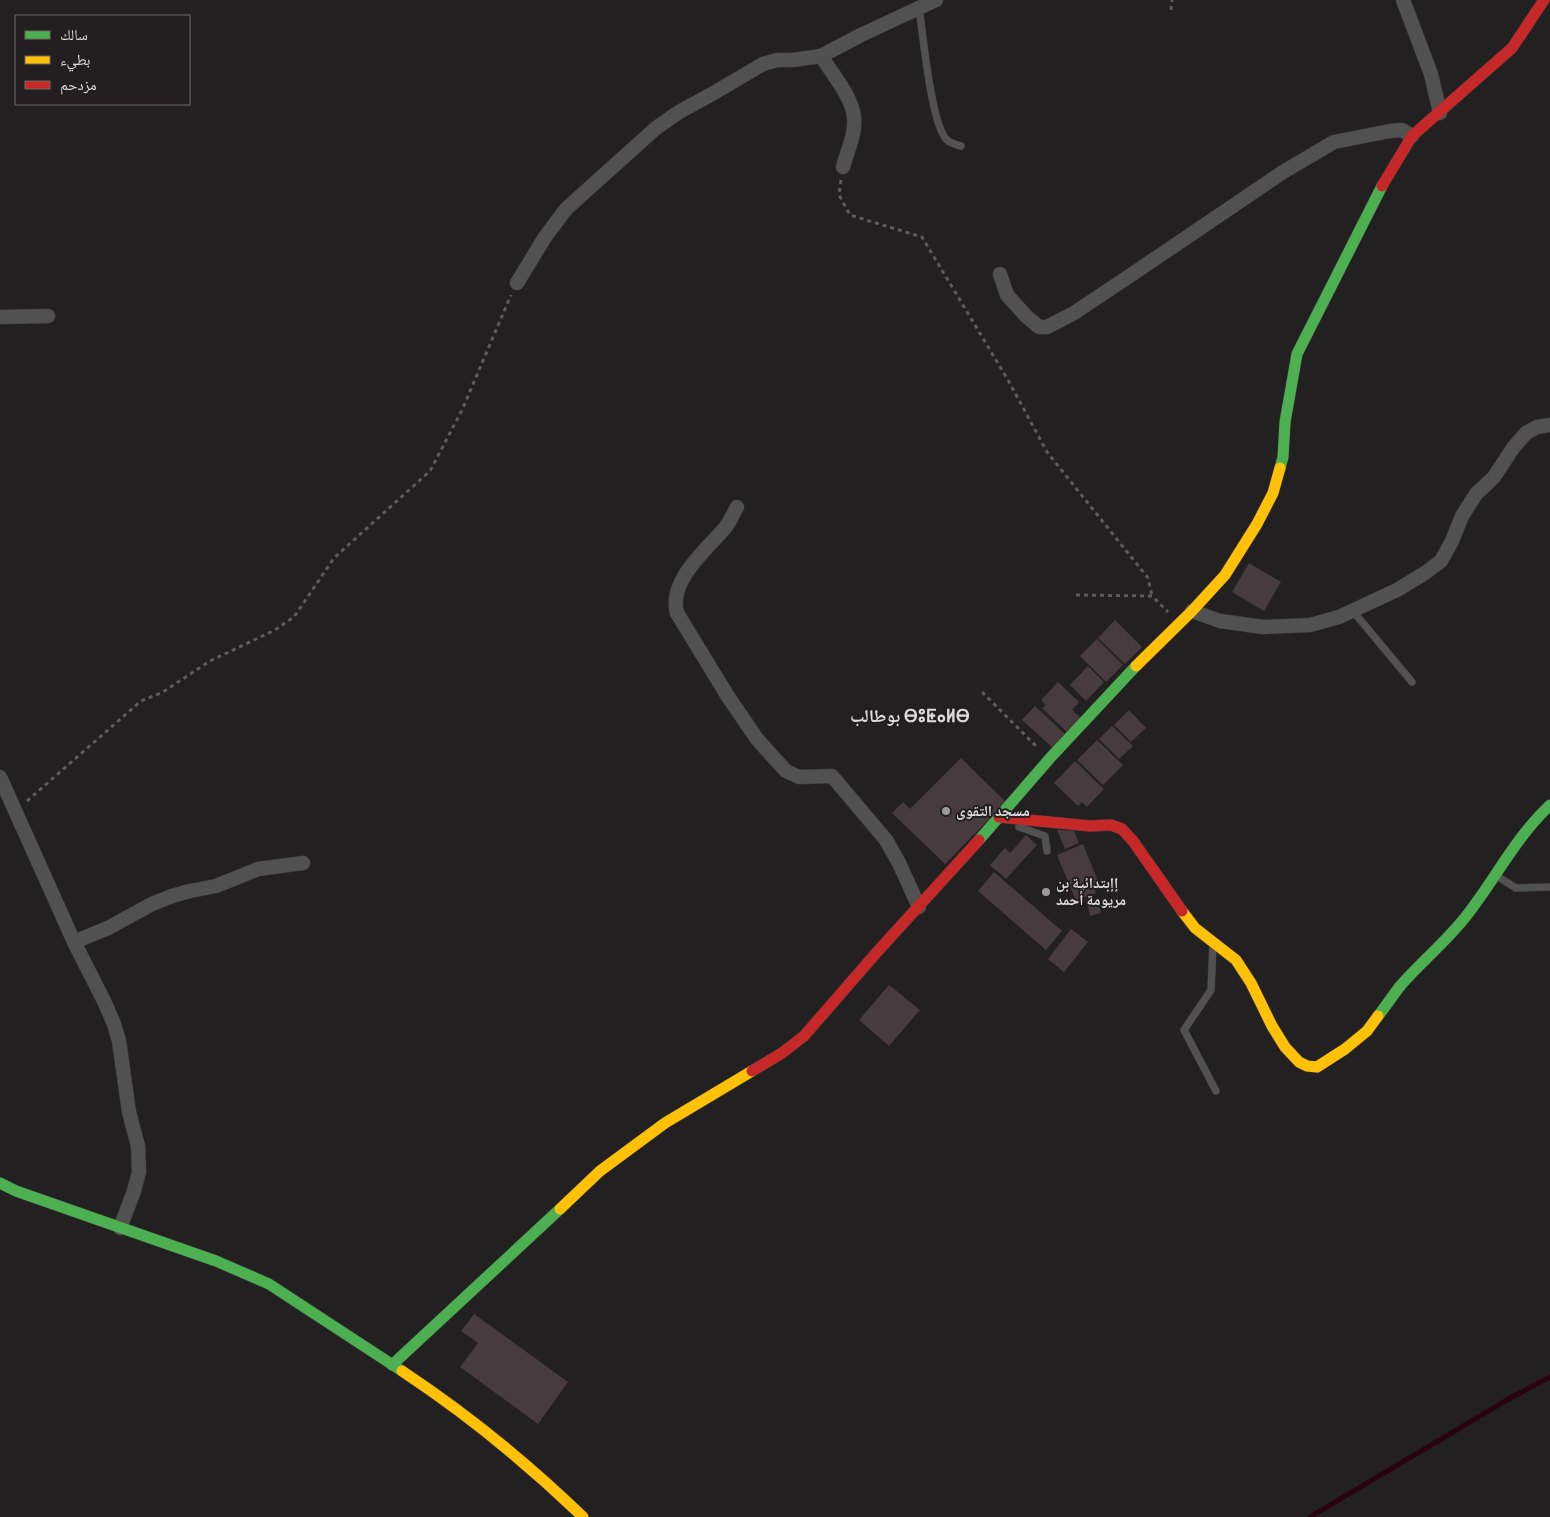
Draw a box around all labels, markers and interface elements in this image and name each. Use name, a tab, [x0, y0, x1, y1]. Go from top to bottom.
legend	[15, 15, 190, 105]
text: سالك	[60, 26, 88, 44]
text: بطيء	[60, 51, 90, 72]
text: مزدحم	[60, 76, 97, 95]
district label: بوطالب ⴱⵓⵟⴰⵍⴱ	[850, 705, 970, 727]
place label: مسجد التقوى	[956, 802, 1030, 820]
marker: مسجد التقوى	[940, 805, 952, 817]
place label: إإبتدائية بن مريومة أحمد	[1056, 874, 1126, 909]
marker: إإبتدائية بن مريومة أحمد	[1040, 886, 1052, 898]

